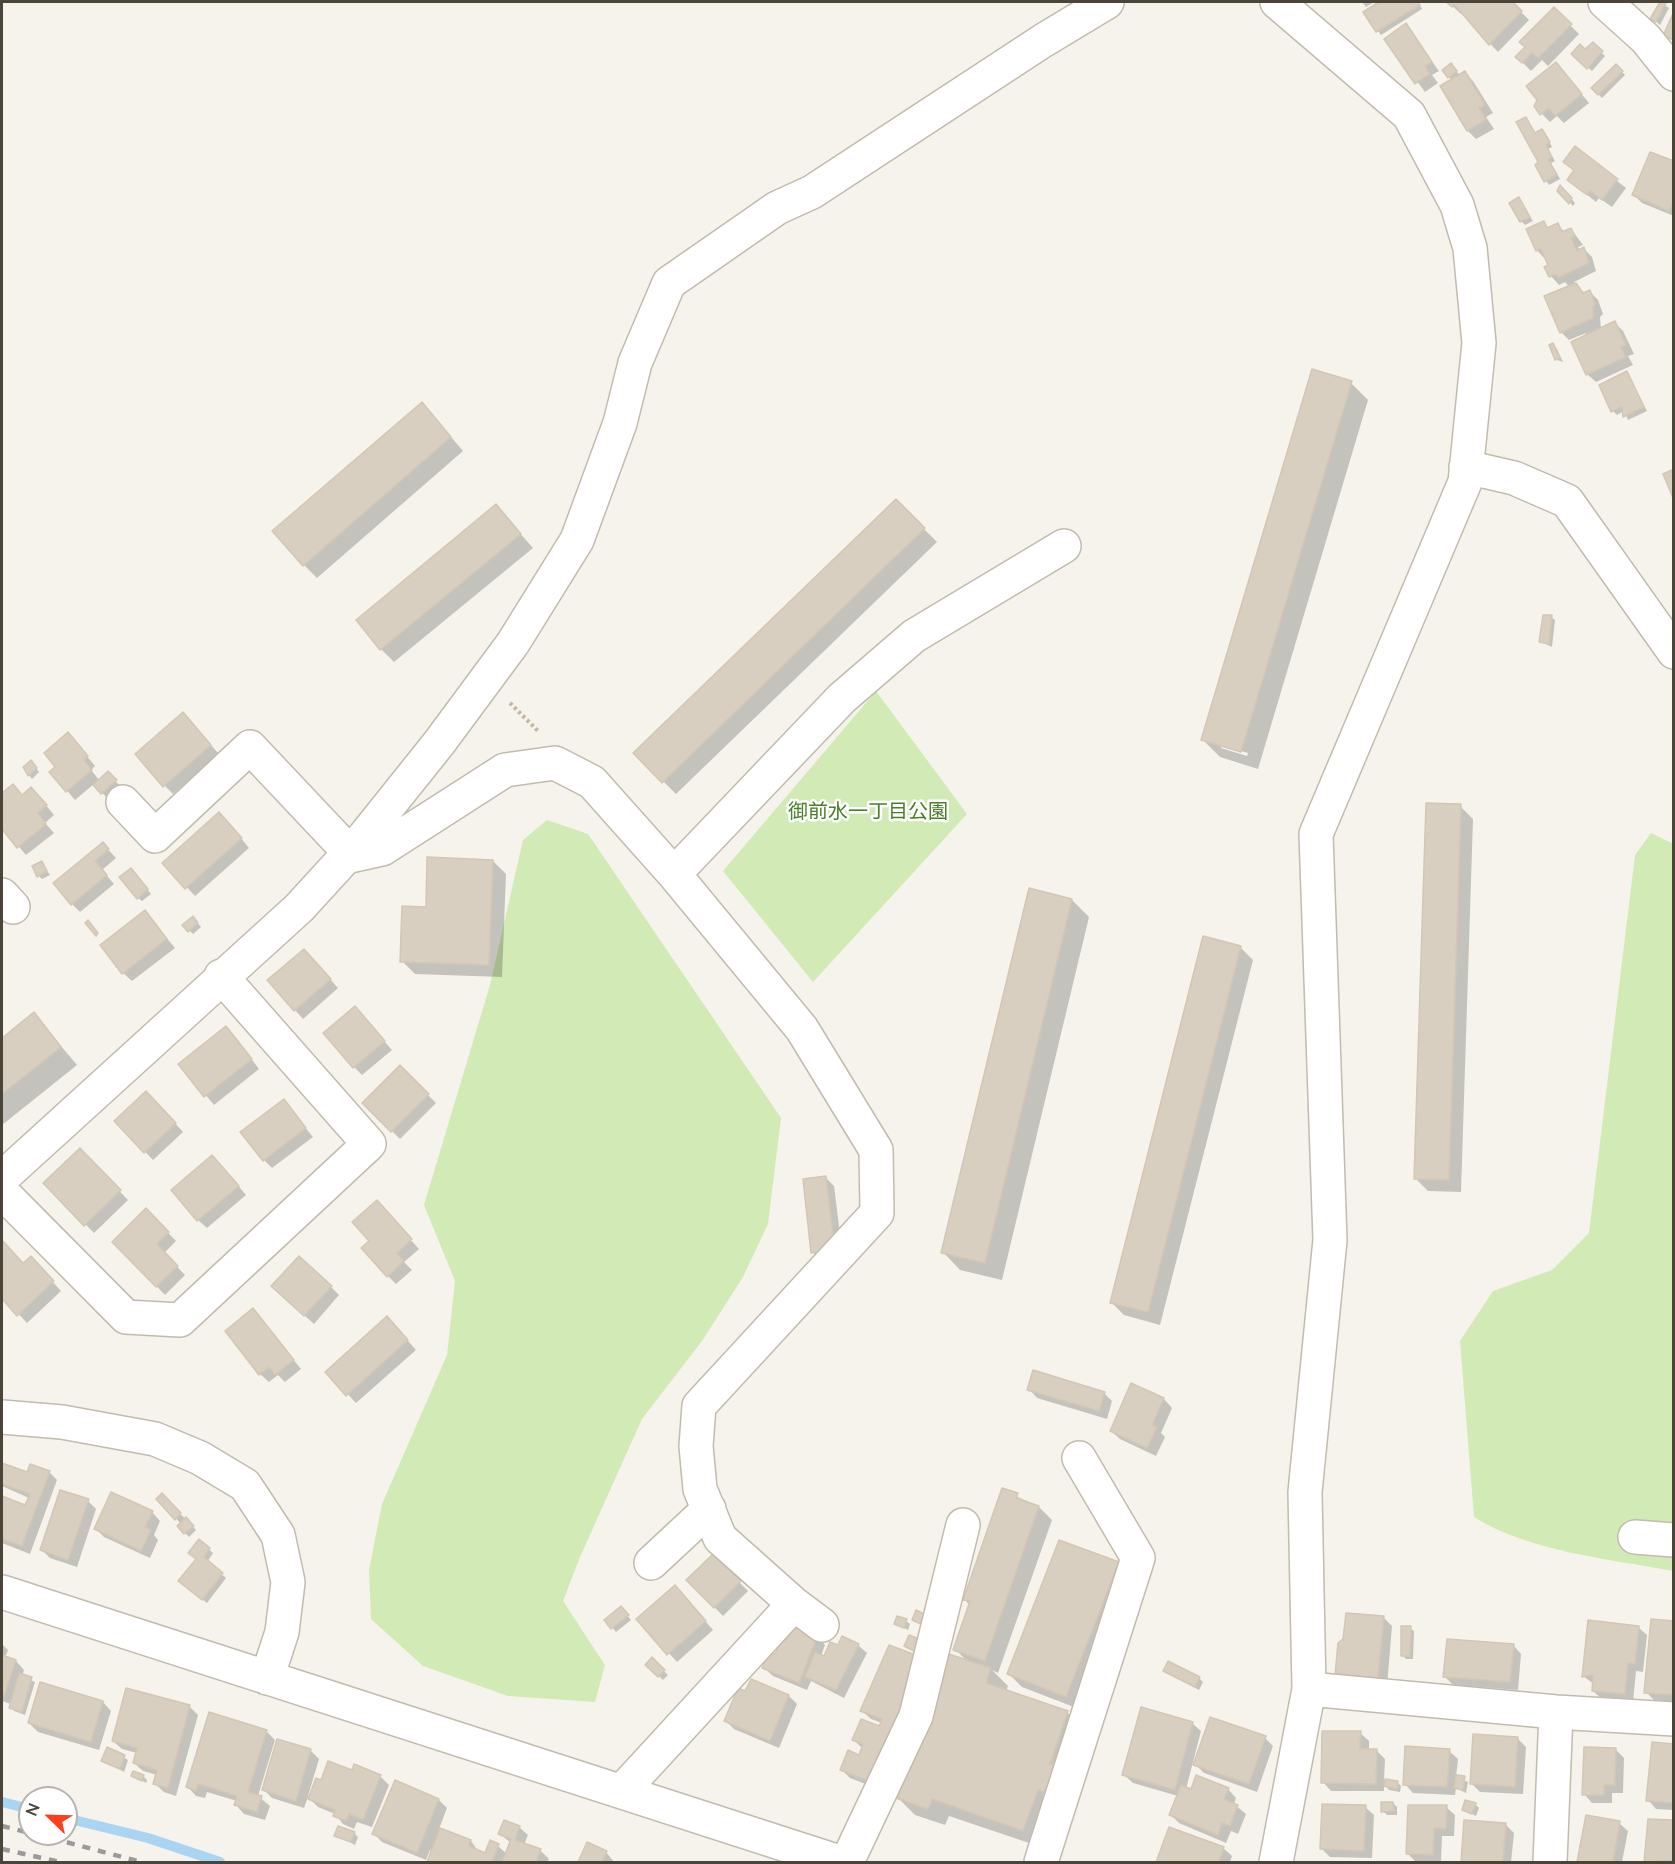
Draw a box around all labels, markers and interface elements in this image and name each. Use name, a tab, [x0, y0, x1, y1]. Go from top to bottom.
park label: 御前水一丁目公園	[788, 801, 948, 825]
north arrow	[18, 1786, 78, 1846]
text: N	[21, 1800, 46, 1820]

